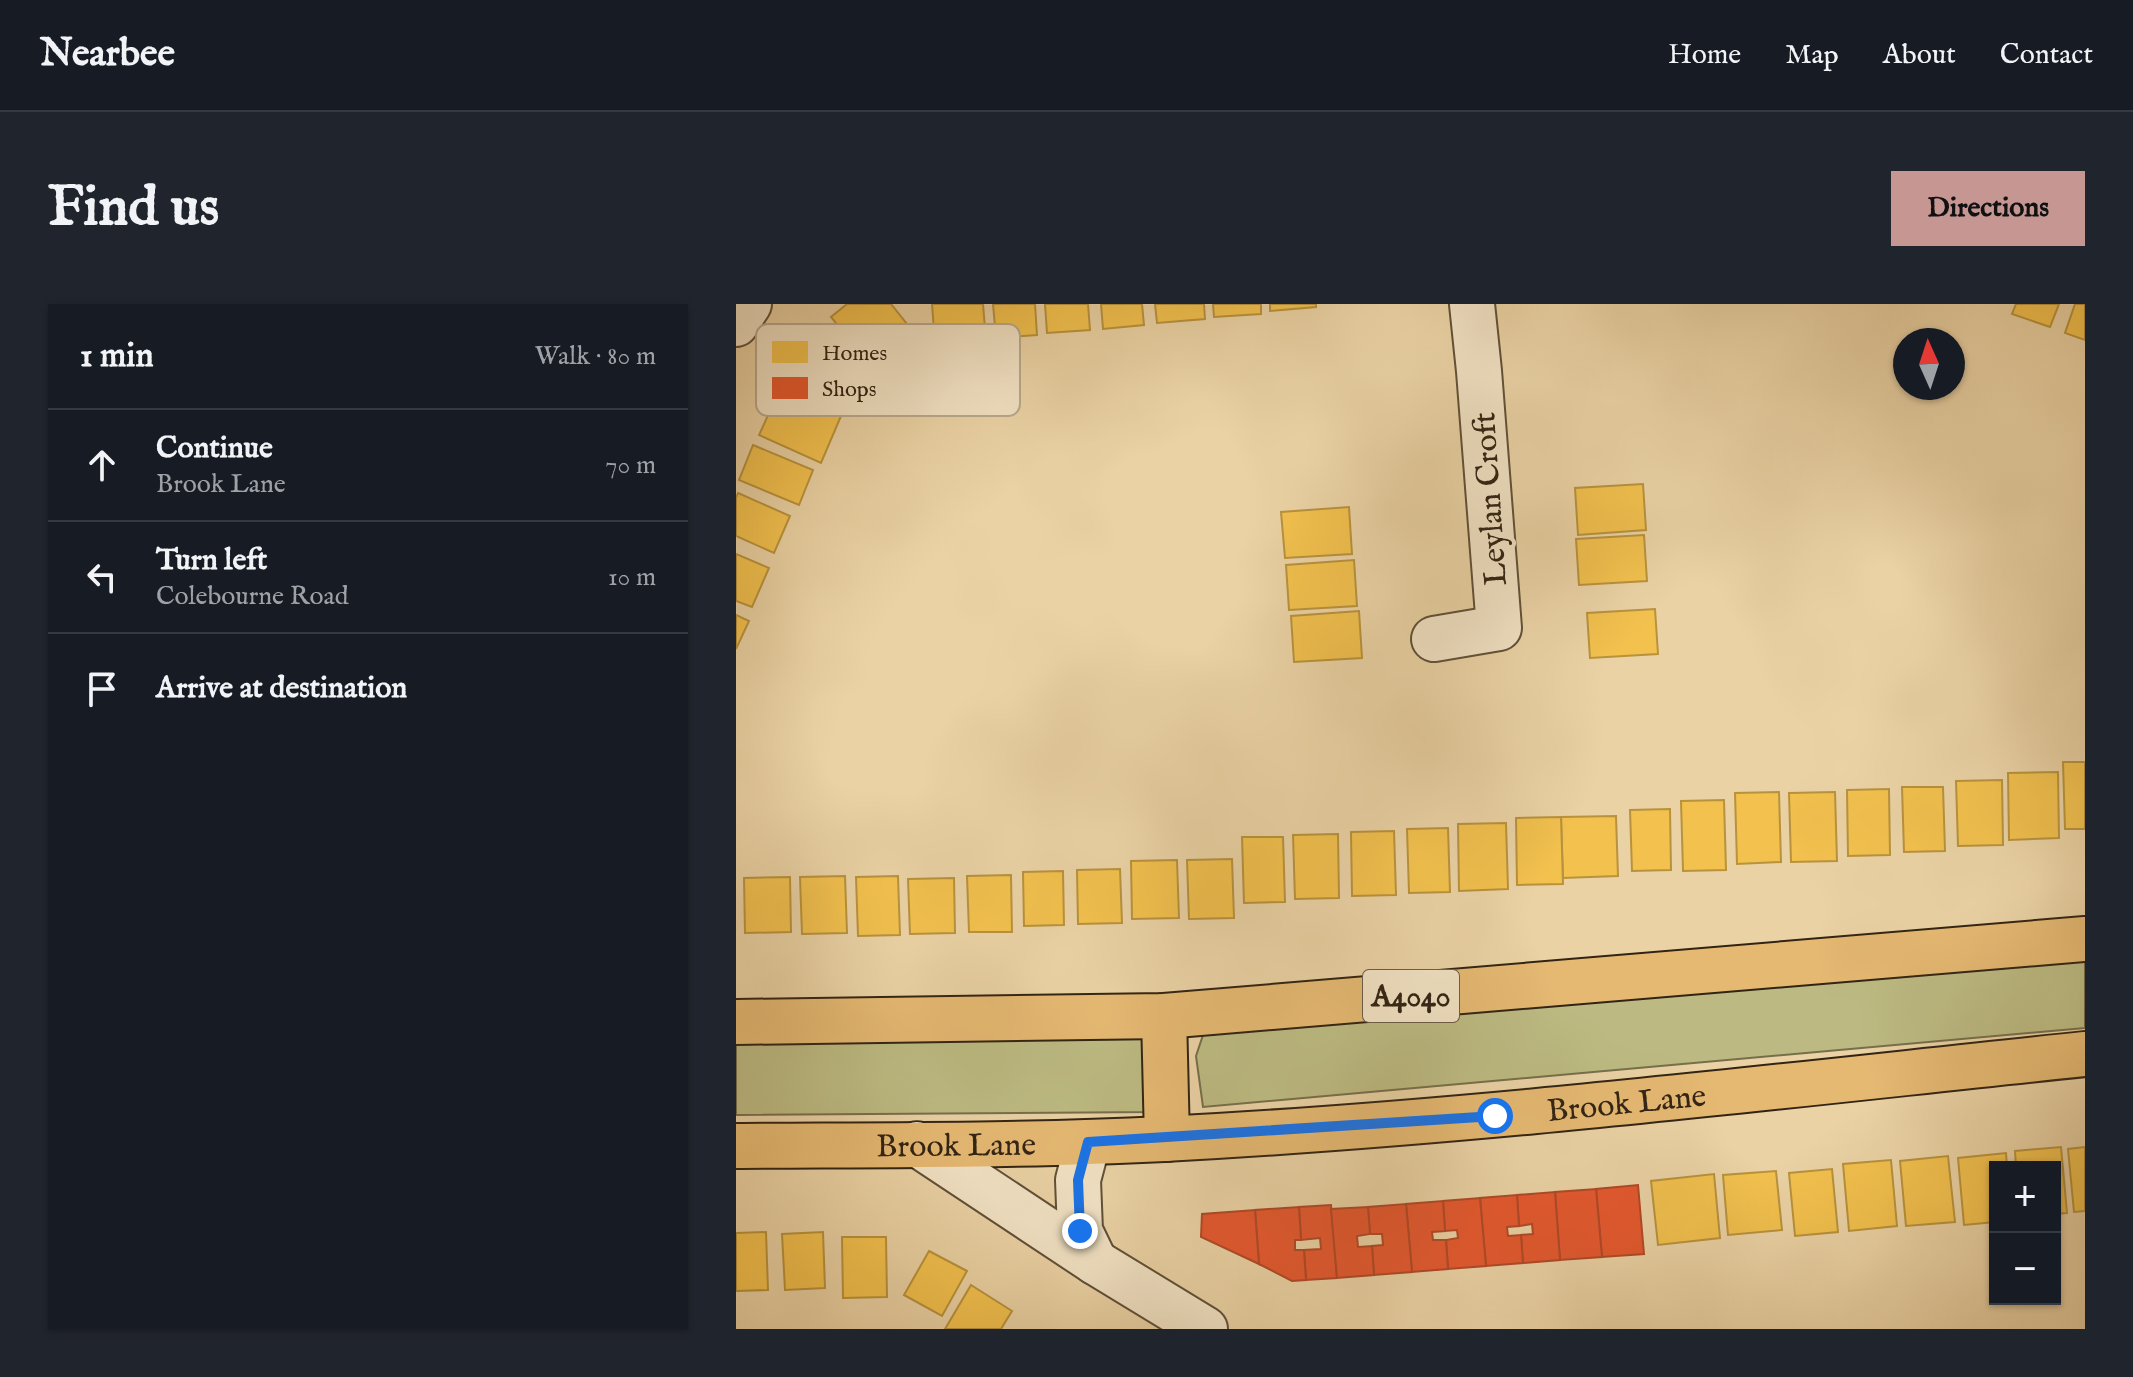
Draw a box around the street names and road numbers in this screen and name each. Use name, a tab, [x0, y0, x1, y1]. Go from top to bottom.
street label: Leylan Croft	[1465, 411, 1518, 587]
road number: A4040	[1363, 970, 1459, 1022]
street label: Brook Lane	[1545, 1076, 1708, 1133]
street label: Brook Lane	[876, 1125, 1036, 1168]

